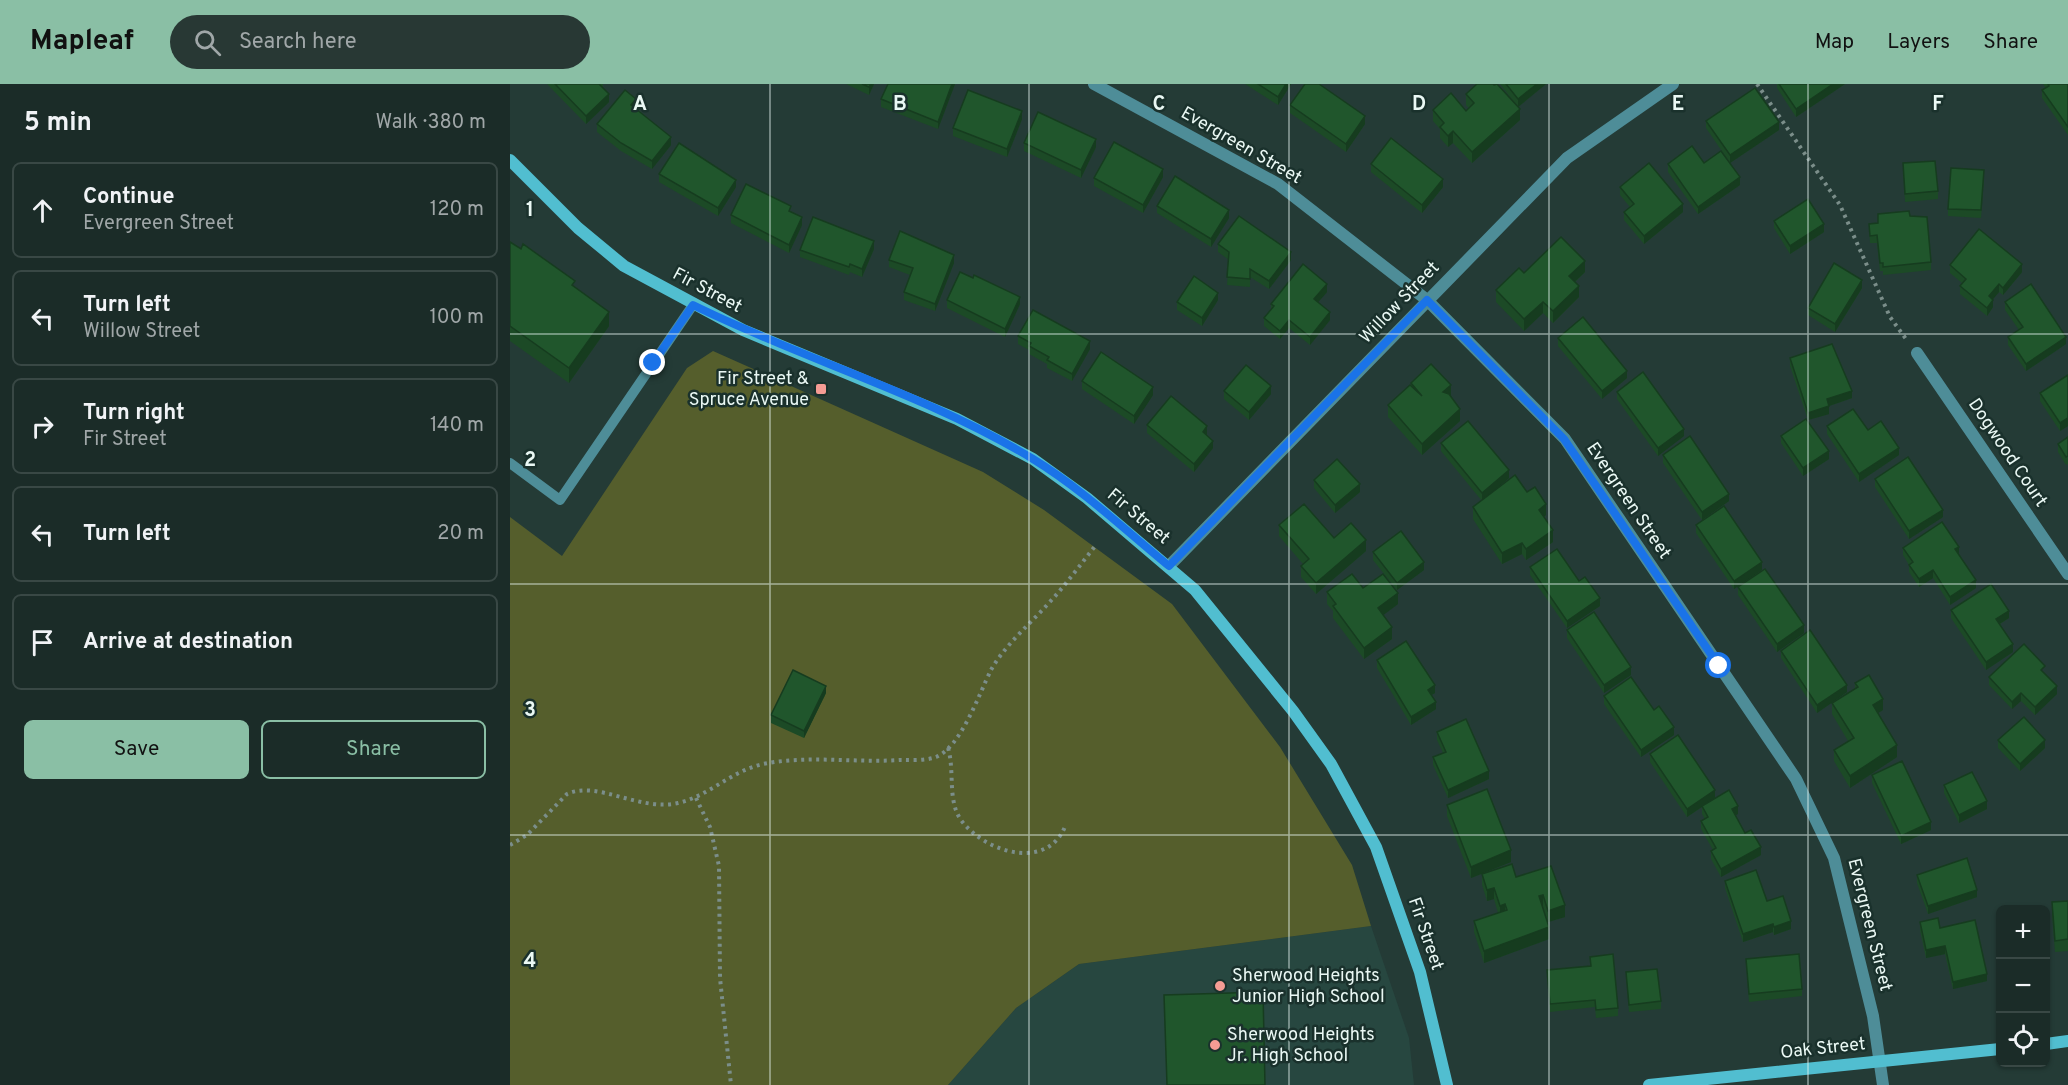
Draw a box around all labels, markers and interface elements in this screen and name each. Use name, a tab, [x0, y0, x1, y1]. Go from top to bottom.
search box	[170, 15, 590, 69]
text: Mapleaf	[30, 24, 134, 60]
icon: search	[191, 26, 224, 59]
text: Search here	[239, 29, 357, 56]
text: Map	[1815, 29, 1854, 56]
text: Layers	[1887, 29, 1950, 56]
text: Share	[1983, 29, 2038, 56]
text: A	[633, 92, 647, 118]
text: B	[893, 92, 907, 118]
text: C	[1153, 92, 1165, 118]
text: D	[1412, 92, 1426, 118]
text: E	[1672, 92, 1684, 118]
text: F	[1932, 92, 1944, 118]
street label: Evergreen Street	[1176, 102, 1306, 190]
text: 5 min	[24, 107, 92, 140]
text: Walk · 380 m	[375, 110, 486, 136]
text: Continue	[83, 184, 174, 211]
icon: ahead	[26, 194, 59, 227]
text: 120 m	[430, 197, 484, 223]
text: 1	[526, 198, 534, 224]
text: Evergreen Street	[83, 211, 234, 237]
street label: Willow Street	[1355, 257, 1445, 349]
street label: Fir Street	[668, 263, 746, 319]
text: Turn left	[83, 292, 171, 319]
icon: left	[26, 302, 59, 335]
text: 100 m	[429, 305, 484, 331]
text: Willow Street	[83, 319, 200, 345]
route end	[639, 349, 665, 375]
place label: Fir Street & Spruce Avenue	[689, 368, 809, 412]
marker: Fir Street & Spruce Avenue	[814, 382, 828, 396]
street label: Dogwood Court	[1962, 394, 2052, 512]
text: Turn right	[83, 400, 185, 427]
icon: right	[26, 410, 59, 443]
text: 140 m	[430, 413, 484, 439]
text: Fir Street	[83, 427, 167, 453]
street label: Evergreen Street	[1580, 438, 1676, 564]
text: 2	[524, 448, 536, 474]
street label: Fir Street	[1102, 484, 1174, 550]
icon: left	[26, 518, 59, 551]
text: Turn left	[83, 521, 171, 548]
text: 20 m	[437, 521, 484, 547]
icon: arrive	[26, 626, 59, 659]
text: Arrive at destination	[83, 629, 293, 656]
route start	[1705, 652, 1731, 678]
text: 3	[524, 698, 536, 724]
button: Save	[24, 720, 249, 779]
button: Share	[261, 720, 486, 779]
street label: Evergreen Street	[1841, 856, 1897, 994]
street label: Fir Street	[1402, 895, 1448, 973]
map controls	[1996, 905, 2050, 1067]
button: +	[1996, 905, 2050, 959]
text: 4	[524, 949, 536, 975]
button: −	[1996, 959, 2050, 1013]
place label: Sherwood Heights Junior High School	[1232, 965, 1385, 1009]
marker: Sherwood Heights Junior High School	[1213, 979, 1227, 993]
button: locate	[1996, 1013, 2050, 1067]
place label: Sherwood Heights Jr. High School	[1227, 1024, 1375, 1068]
street label: Oak Street	[1779, 1033, 1867, 1065]
marker: Sherwood Heights Jr. High School	[1208, 1038, 1222, 1052]

